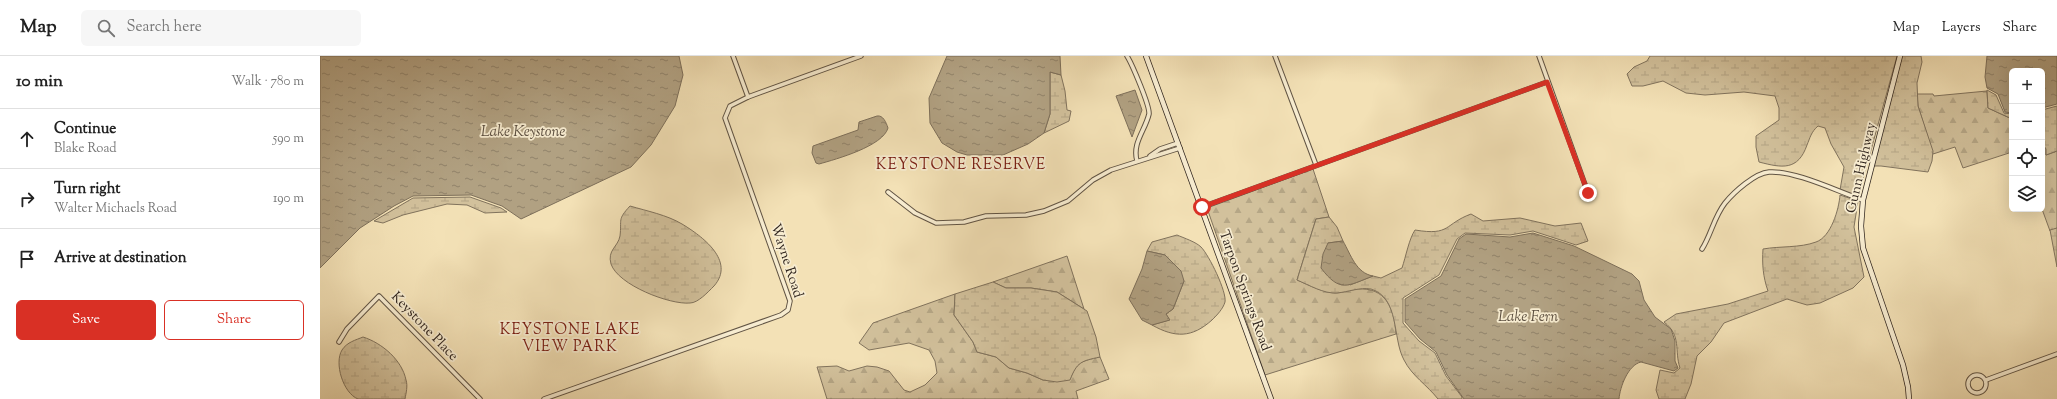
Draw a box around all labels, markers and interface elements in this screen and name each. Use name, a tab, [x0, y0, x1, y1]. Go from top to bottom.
search box	[81, 10, 361, 46]
text: Map	[20, 14, 57, 41]
icon: search	[95, 17, 117, 39]
text: Search here	[127, 17, 202, 38]
text: Map	[1893, 18, 1920, 38]
text: Layers	[1942, 18, 1980, 38]
text: Share	[2002, 18, 2037, 38]
map controls	[2009, 68, 2045, 212]
button: +	[2009, 68, 2045, 104]
text: 10 min	[16, 70, 63, 94]
text: Walk · 780 m	[231, 73, 304, 91]
button: −	[2009, 104, 2045, 140]
text: Continue	[54, 119, 116, 140]
street label: Gunn Highway	[1842, 121, 1882, 215]
water label: Lake Keystone	[481, 122, 565, 143]
icon: ahead	[16, 128, 38, 150]
text: 590 m	[273, 130, 304, 148]
text: Blake Road	[54, 140, 117, 158]
button: locate	[2009, 140, 2045, 176]
district label: KEYSTONE RESERVE	[876, 155, 1046, 176]
button: layers	[2009, 176, 2045, 212]
text: Turn right	[54, 179, 120, 200]
route end	[1579, 184, 1597, 202]
icon: right	[16, 188, 38, 210]
text: 190 m	[273, 190, 304, 208]
route start	[1193, 198, 1211, 216]
text: Walter Michaels Road	[54, 200, 177, 218]
street label: Wayne Road	[765, 221, 807, 301]
street label: Tarpon Springs Road	[1213, 228, 1275, 354]
icon: arrive	[16, 248, 38, 270]
text: Arrive at destination	[54, 248, 187, 269]
street label: Keystone Place	[386, 288, 462, 366]
button: Save	[16, 300, 156, 340]
button: Share	[164, 300, 304, 340]
water label: Lake Fern	[1498, 307, 1558, 328]
district label: KEYSTONE LAKE VIEW PARK	[500, 320, 640, 358]

